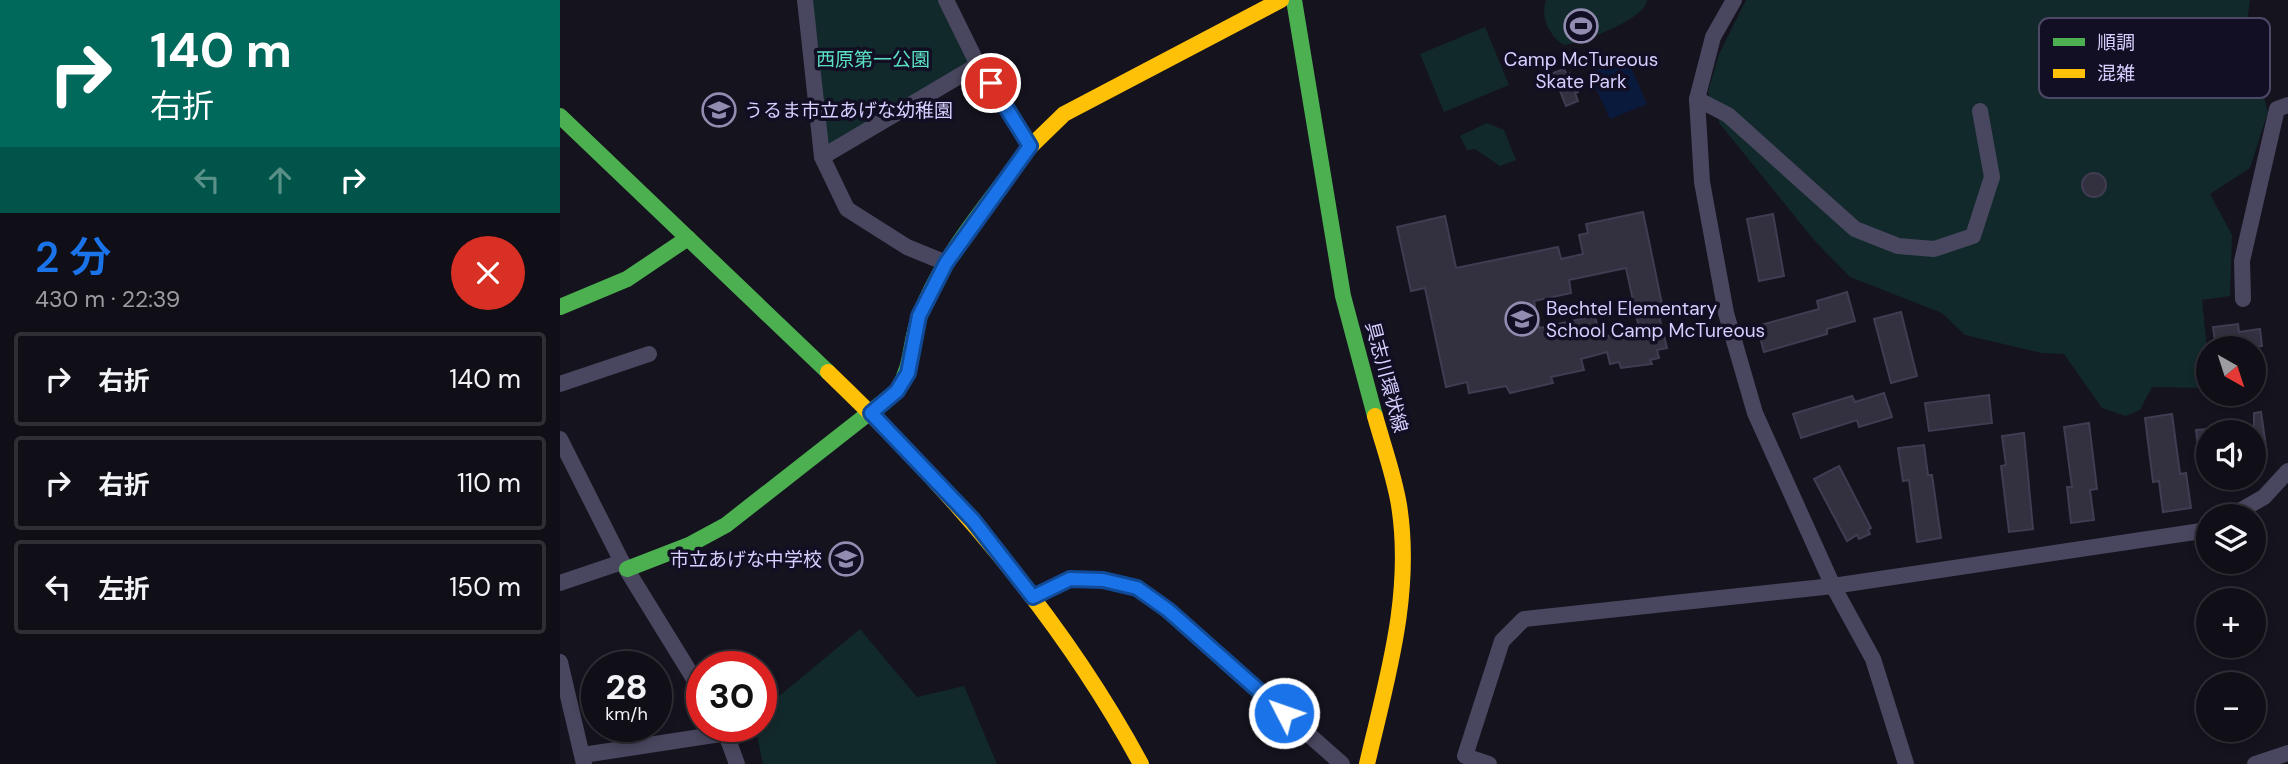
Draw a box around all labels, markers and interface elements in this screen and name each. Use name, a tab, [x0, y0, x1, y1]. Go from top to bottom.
sports icon: Camp McTureous Skate Park	[1562, 7, 1600, 45]
text: 140 m	[150, 18, 292, 82]
legend	[2039, 18, 2270, 98]
icon: right	[35, 28, 126, 119]
text: 順調	[2097, 30, 2135, 55]
park label: 西原第一公園	[816, 47, 930, 72]
place label: Camp McTureous Skate Park	[1504, 47, 1658, 94]
pin	[961, 53, 1021, 113]
text: 混雑	[2097, 61, 2135, 86]
icon: arrive	[972, 64, 1010, 102]
text: 右折	[150, 85, 214, 127]
school or university icon: うるま市立あげな幼稚園	[700, 91, 738, 129]
place label: うるま市立あげな幼稚園	[744, 98, 953, 123]
icon: left	[188, 161, 226, 199]
icon: ahead	[261, 161, 299, 199]
icon: right	[334, 161, 372, 199]
text: 2 分	[35, 230, 111, 285]
button: close	[451, 236, 525, 310]
text: 430 m · 22:39	[35, 284, 180, 314]
place label: Bechtel Elementary School Camp McTureous	[1546, 296, 1765, 343]
school or university icon: Bechtel Elementary School Camp McTureous	[1503, 300, 1541, 338]
street label: 具志川環状線	[1360, 319, 1413, 435]
north arrow	[2196, 336, 2266, 406]
map controls	[2196, 336, 2266, 742]
icon: right	[39, 360, 77, 398]
text: 140 m	[449, 362, 521, 396]
text: 右折	[98, 364, 150, 398]
button: sound	[2196, 420, 2266, 490]
icon: right	[39, 464, 77, 502]
text: 110 m	[457, 466, 521, 500]
text: 右折	[98, 468, 150, 502]
button: layers	[2196, 504, 2266, 574]
school or university icon: 市立あげな中学校	[827, 540, 865, 578]
place label: 市立あげな中学校	[670, 547, 822, 572]
icon: left	[39, 568, 77, 606]
text: 150 m	[449, 570, 521, 604]
text: 左折	[98, 572, 150, 606]
button: +	[2196, 588, 2266, 658]
speed limit sign: 30	[686, 651, 777, 742]
text: 28	[605, 664, 648, 710]
button: −	[2196, 672, 2266, 742]
position arrow	[1247, 676, 1321, 750]
text: km/h	[605, 702, 648, 726]

